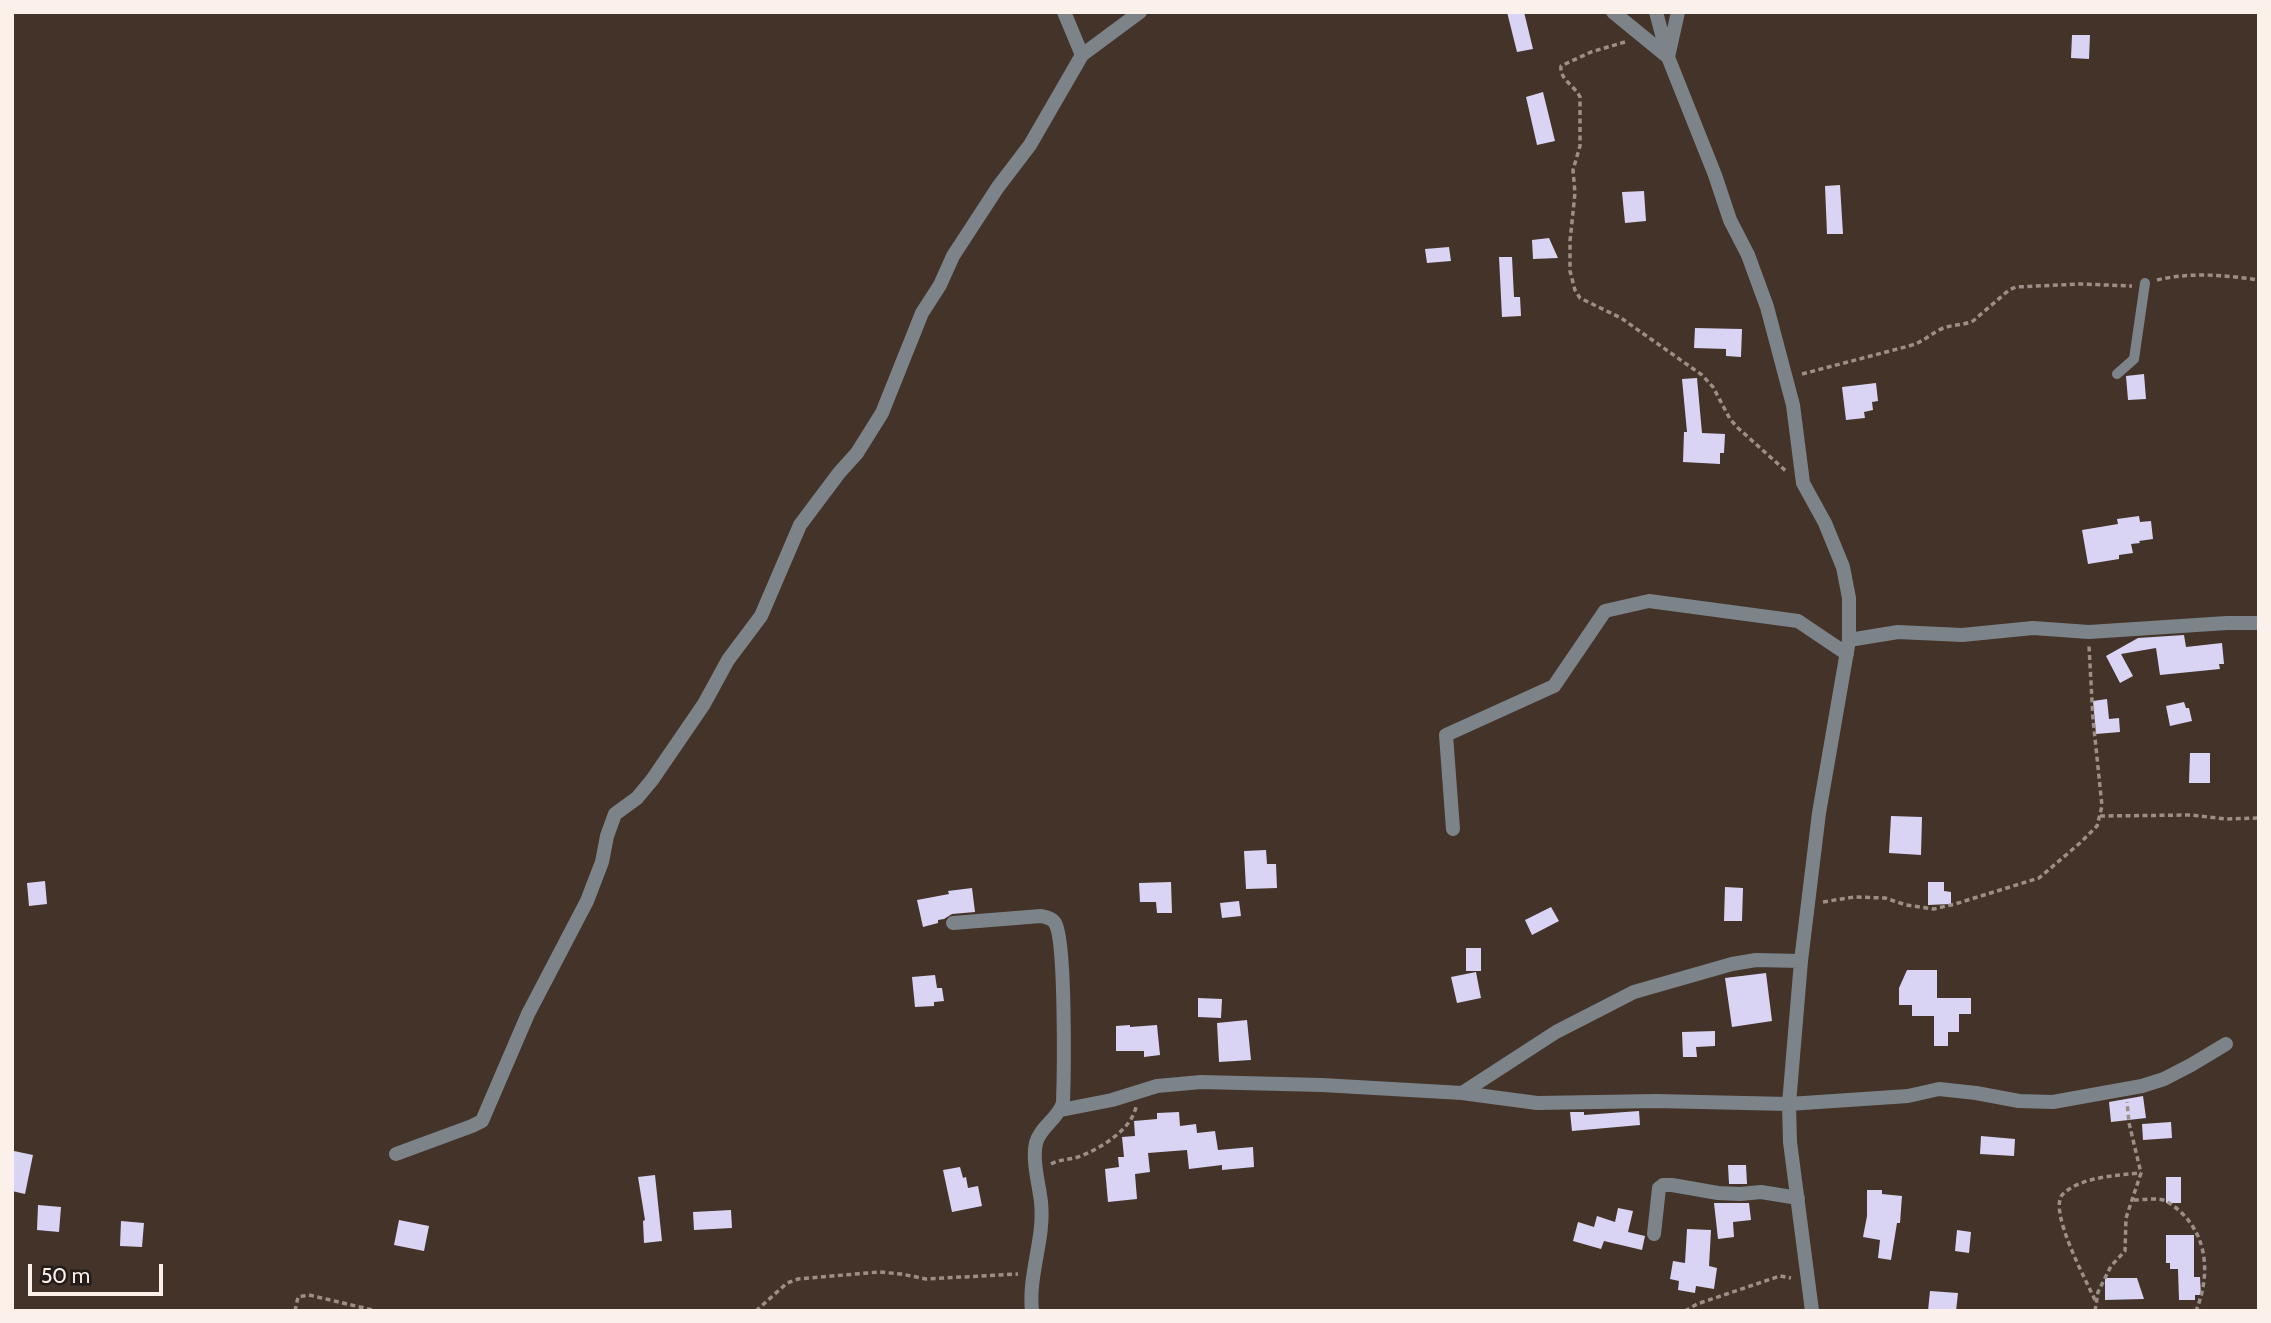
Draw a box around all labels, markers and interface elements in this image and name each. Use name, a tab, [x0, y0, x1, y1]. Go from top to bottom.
scale bar	[32, 1250, 166, 1294]
text: 50 m	[41, 1263, 90, 1288]

